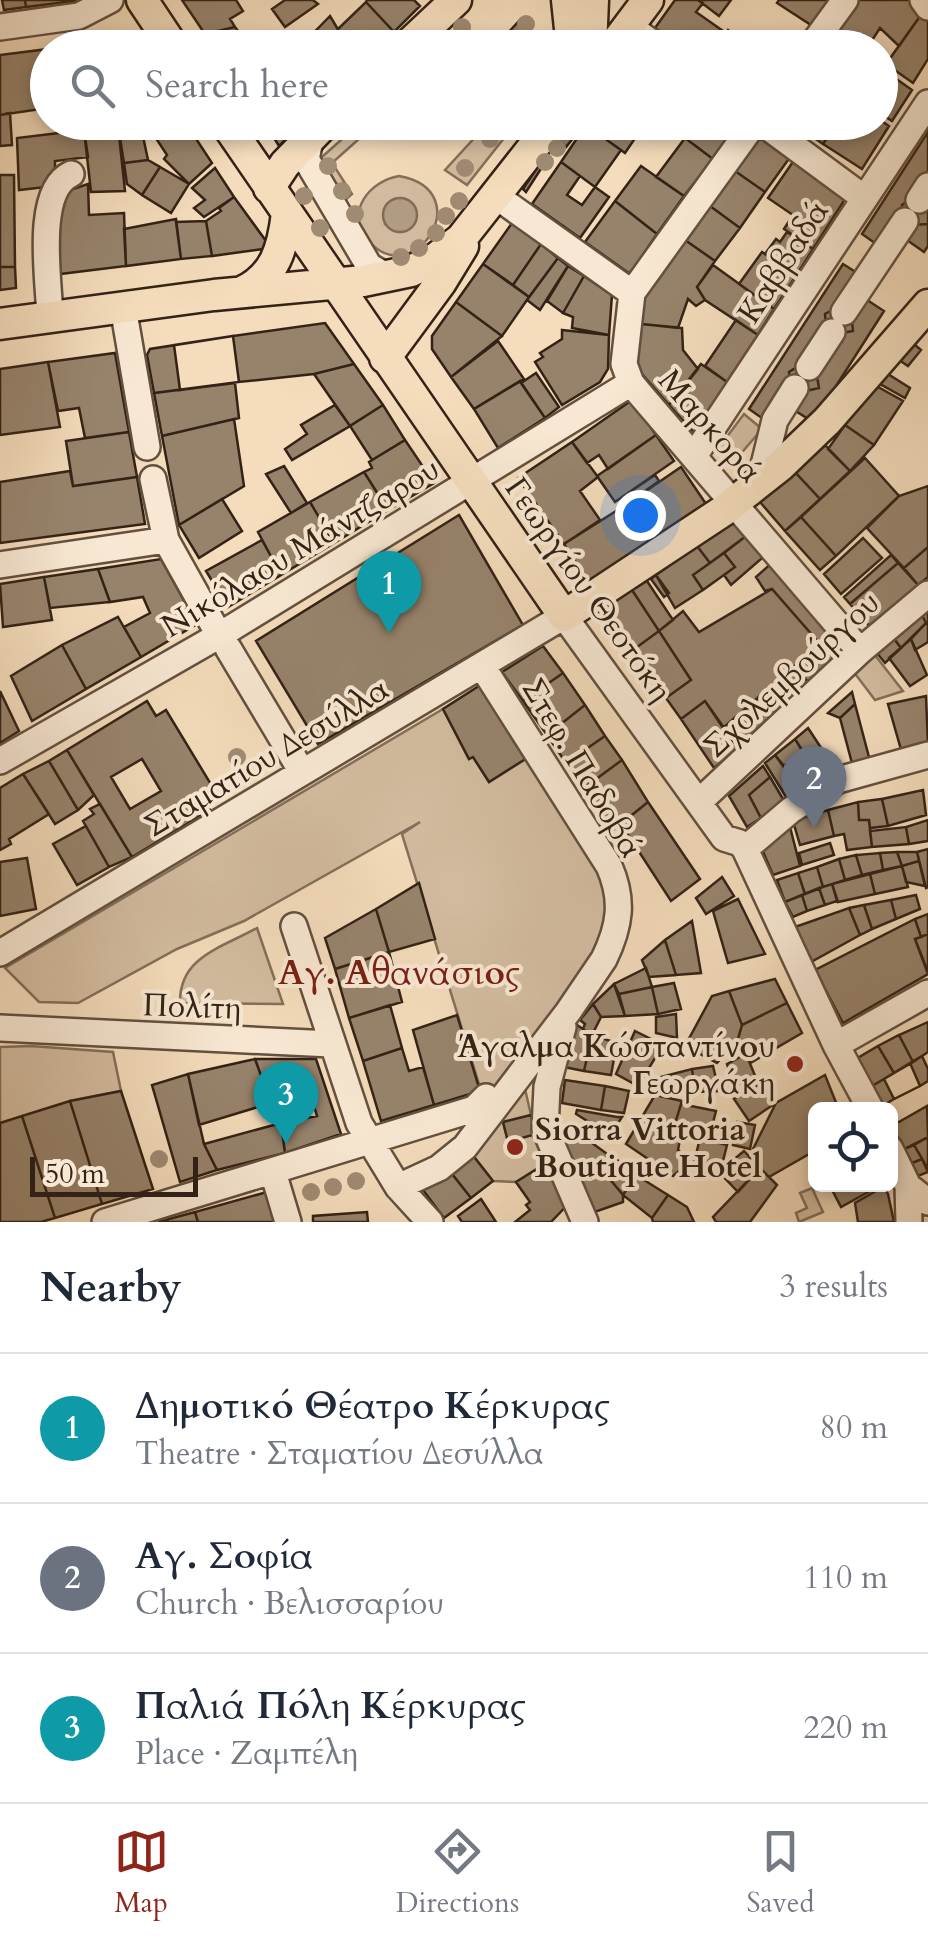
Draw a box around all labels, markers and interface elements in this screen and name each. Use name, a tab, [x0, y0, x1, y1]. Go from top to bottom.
search box	[30, 30, 898, 140]
icon: search	[65, 58, 120, 113]
text: Search here	[145, 59, 329, 111]
street label: Καββαδά	[727, 191, 840, 332]
street label: Μαρκορά	[648, 360, 772, 494]
street label: Νικόλαου Μάντζαρου	[153, 447, 448, 648]
street label: Γεωργίου Θεοτόκη	[494, 469, 682, 711]
your location	[615, 490, 666, 541]
pin: 1	[356, 550, 422, 633]
street label: Σχολεμβούργου	[694, 581, 890, 768]
street label: Σταματίου Δεσύλλα	[136, 668, 397, 848]
street label: Στεφ. Παδοβά	[511, 670, 653, 867]
pin: 2	[782, 746, 846, 828]
district label: Αγ. Αθανάσιος	[278, 949, 520, 997]
street label: Πολίτη	[142, 983, 242, 1031]
place label: Άγαλμα Κώσταντίνου Γεωργάκη	[457, 1025, 775, 1106]
marker: Άγαλμα Κώσταντίνου Γεωργάκη	[784, 1053, 806, 1075]
pin: 3	[254, 1062, 318, 1144]
map controls	[808, 1102, 898, 1192]
button: locate	[808, 1102, 898, 1192]
place label: Siorra Vittoria Boutique Hotel	[535, 1108, 762, 1189]
marker: Siorra Vittoria Boutique Hotel	[504, 1136, 526, 1158]
scale bar	[30, 1152, 198, 1196]
text: 50 m	[45, 1155, 105, 1193]
text: Nearby	[40, 1259, 182, 1316]
text: 3 results	[780, 1265, 888, 1309]
text: Δημοτικό Θέατρο Κέρκυρας	[135, 1380, 610, 1432]
text: 1	[64, 1406, 81, 1450]
text: 80 m	[820, 1406, 888, 1450]
text: Theatre · Σταματίου Δεσύλλα	[135, 1432, 543, 1476]
text: Αγ. Σοφία	[135, 1530, 313, 1582]
text: 2	[64, 1556, 81, 1600]
text: 110 m	[803, 1556, 888, 1600]
text: Church · Βελισσαρίου	[135, 1582, 444, 1626]
text: Παλιά Πόλη Κέρκυρας	[135, 1680, 526, 1732]
text: 3	[64, 1706, 81, 1750]
text: 220 m	[803, 1706, 888, 1750]
text: Place · Ζαμπέλη	[135, 1732, 358, 1776]
tab: Map	[114, 1824, 169, 1922]
tab: Directions	[396, 1824, 519, 1922]
tab: Saved	[746, 1824, 814, 1922]

